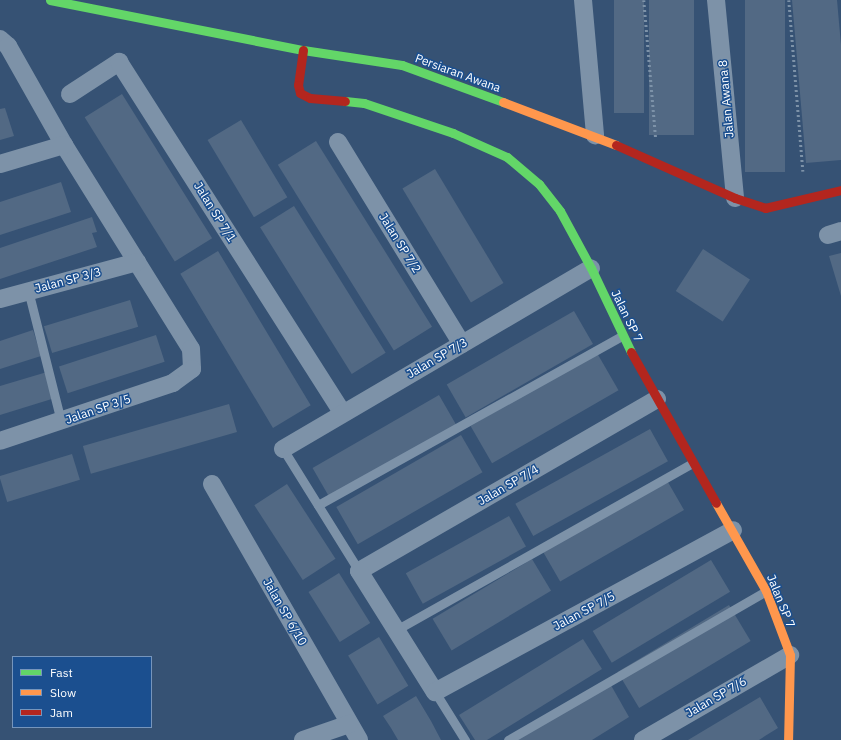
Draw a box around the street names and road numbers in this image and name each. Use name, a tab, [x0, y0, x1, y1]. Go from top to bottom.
street label: Persiaran Awana	[413, 51, 503, 95]
street label: Jalan Awana 8	[715, 59, 737, 139]
street label: Jalan SP 7/1	[191, 179, 239, 245]
street label: Jalan SP 7/2	[376, 210, 424, 276]
street label: Jalan SP 3/3	[33, 264, 103, 296]
street label: Jalan SP 7	[608, 288, 646, 344]
street label: Jalan SP 7/3	[404, 335, 470, 381]
street label: Jalan SP 3/5	[64, 391, 132, 427]
street label: Jalan SP 7/4	[475, 462, 541, 508]
street label: Jalan SP 7	[764, 572, 798, 630]
street label: Jalan SP 6/10	[260, 576, 310, 648]
street label: Jalan SP 7/5	[551, 589, 617, 633]
street label: Jalan SP 7/6	[683, 674, 749, 720]

